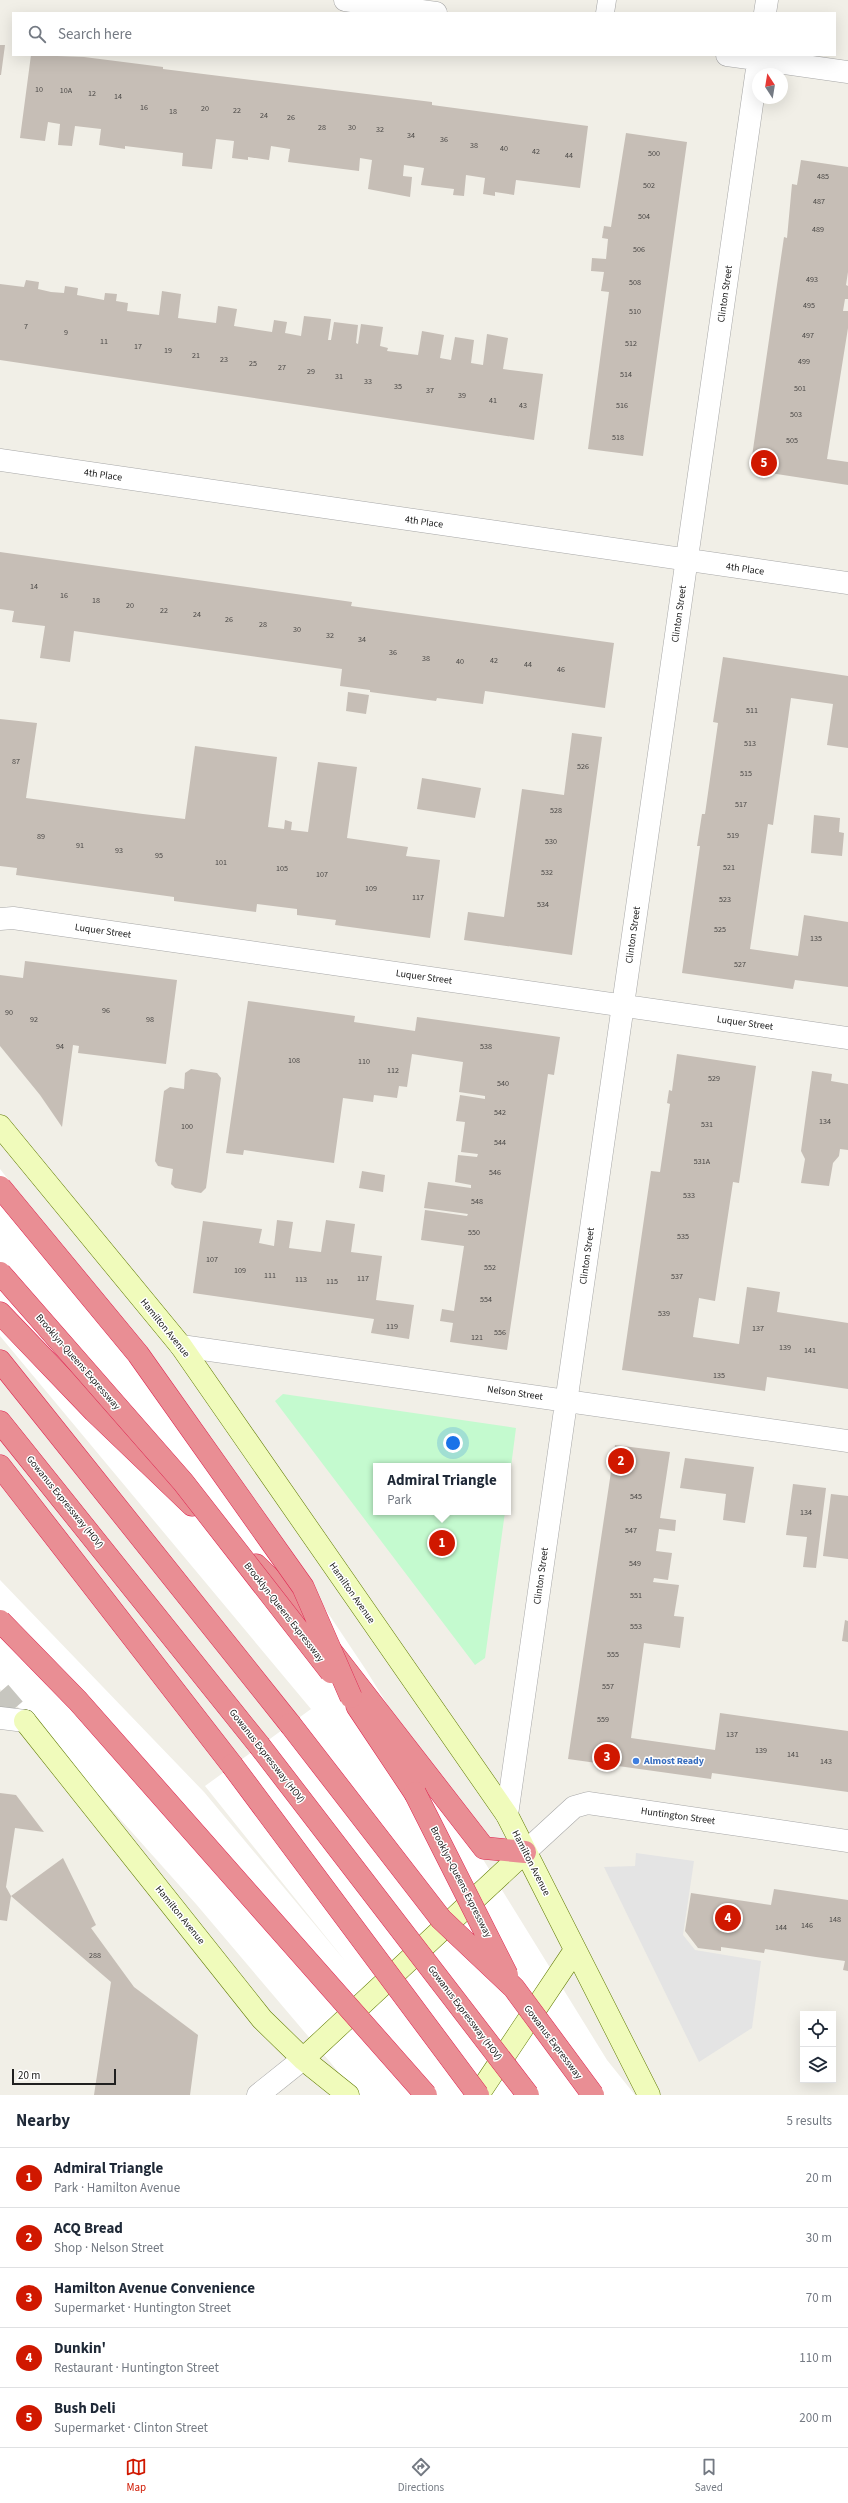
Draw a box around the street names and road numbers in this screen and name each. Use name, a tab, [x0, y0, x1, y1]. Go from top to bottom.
street label: Clinton Street	[714, 264, 736, 323]
street label: 4th Place	[83, 465, 123, 485]
street label: 4th Place	[404, 512, 444, 532]
street label: 4th Place	[725, 559, 765, 579]
street label: Clinton Street	[668, 584, 690, 643]
street label: Clinton Street	[622, 905, 644, 964]
street label: Luquer Street	[74, 920, 133, 942]
street label: Luquer Street	[395, 966, 454, 988]
street label: Luquer Street	[716, 1012, 775, 1034]
street label: Clinton Street	[576, 1226, 598, 1285]
street label: Hamilton Avenue	[137, 1296, 193, 1360]
street label: Brooklyn-Queens Expressway	[32, 1311, 124, 1413]
street label: Nelson Street	[486, 1382, 544, 1404]
street label: Gowanus Expressway (HOV)	[23, 1453, 107, 1551]
street label: Clinton Street	[530, 1546, 552, 1605]
street label: Brooklyn-Queens Expressway	[241, 1559, 328, 1665]
street label: Hamilton Avenue	[326, 1560, 378, 1626]
street label: Gowanus Expressway (HOV)	[226, 1706, 308, 1806]
street label: Huntington Street	[640, 1804, 717, 1828]
street label: Brooklyn-Queens Expressway	[427, 1824, 495, 1940]
street label: Hamilton Avenue	[508, 1828, 554, 1898]
street label: Hamilton Avenue	[152, 1883, 208, 1947]
street label: Gowanus Expressway (HOV)	[425, 1963, 505, 2063]
street label: Gowanus Expressway	[521, 2002, 586, 2082]

